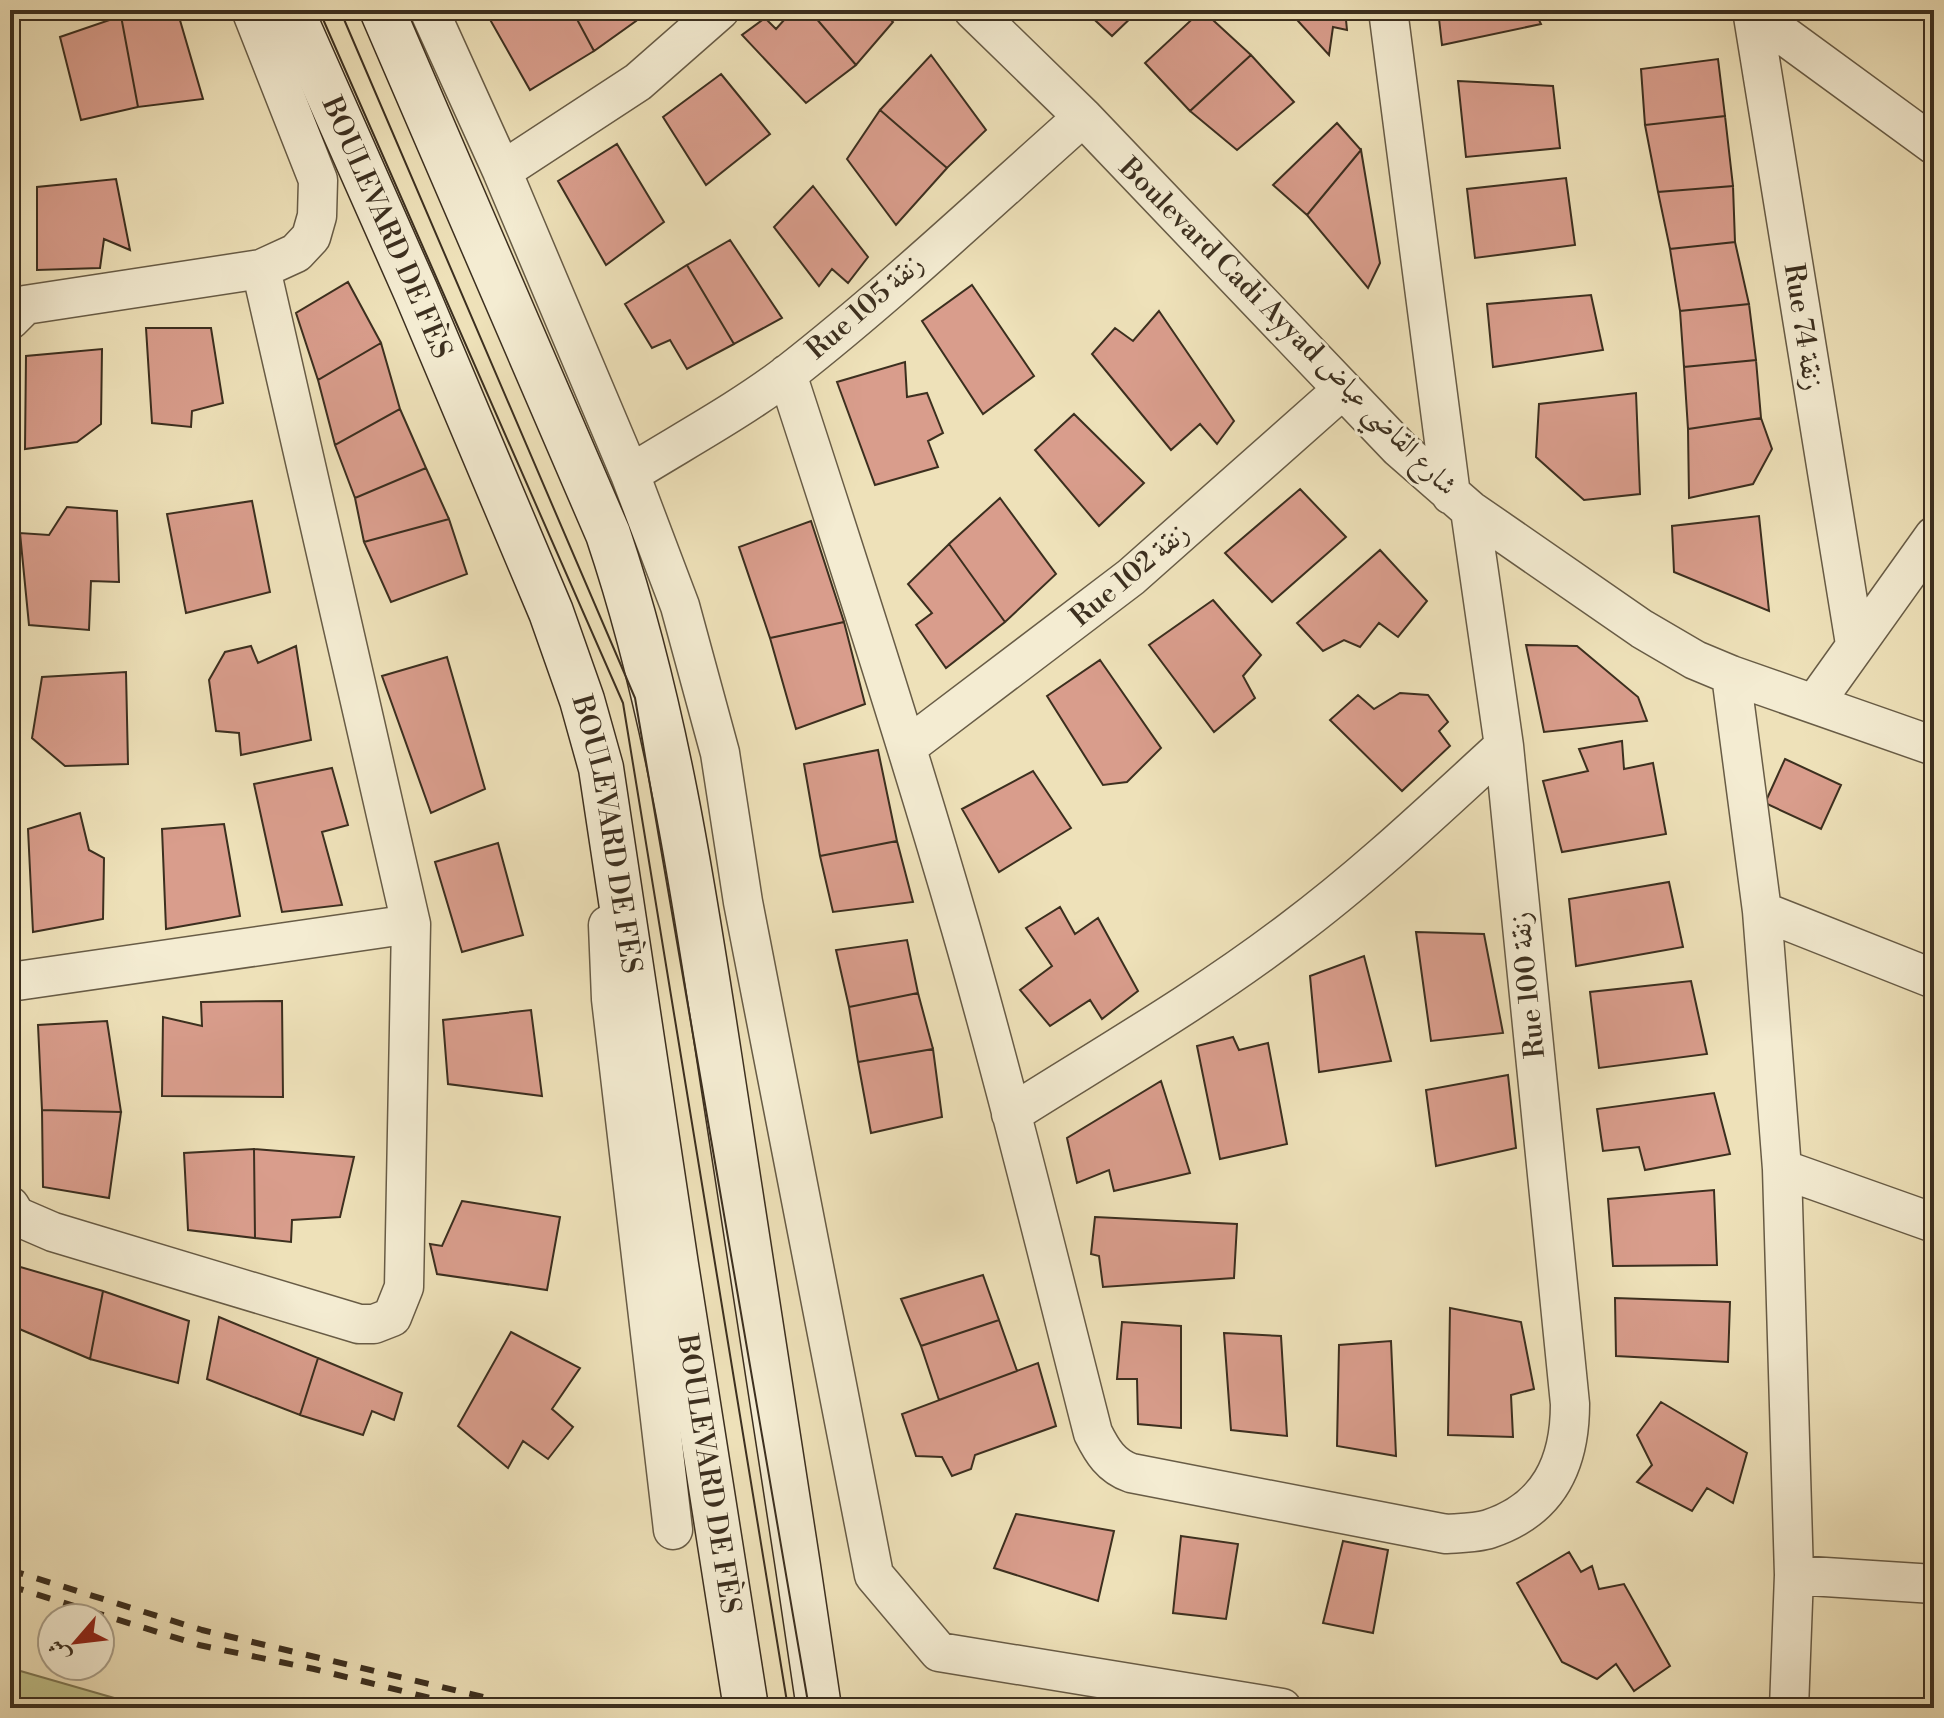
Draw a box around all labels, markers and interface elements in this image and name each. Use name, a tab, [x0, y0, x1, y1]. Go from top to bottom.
street label: BOULEVARD DE FÈS	[314, 90, 460, 364]
street label: Boulevard Cadi Ayyad شارع القاضي عياض	[1105, 150, 1464, 509]
street label: Rue 105 زنقة	[799, 247, 931, 367]
street label: Rue 74 زنقة	[1776, 261, 1830, 393]
street label: Rue 102 زنقة	[1064, 515, 1196, 635]
street label: BOULEVARD DE FÈS	[564, 690, 649, 976]
street label: Rue 100 زنقة	[1503, 910, 1553, 1060]
street label: BOULEVARD DE FÈS	[670, 1331, 748, 1616]
north arrow	[36, 1602, 116, 1682]
text: ش	[43, 1635, 77, 1667]

